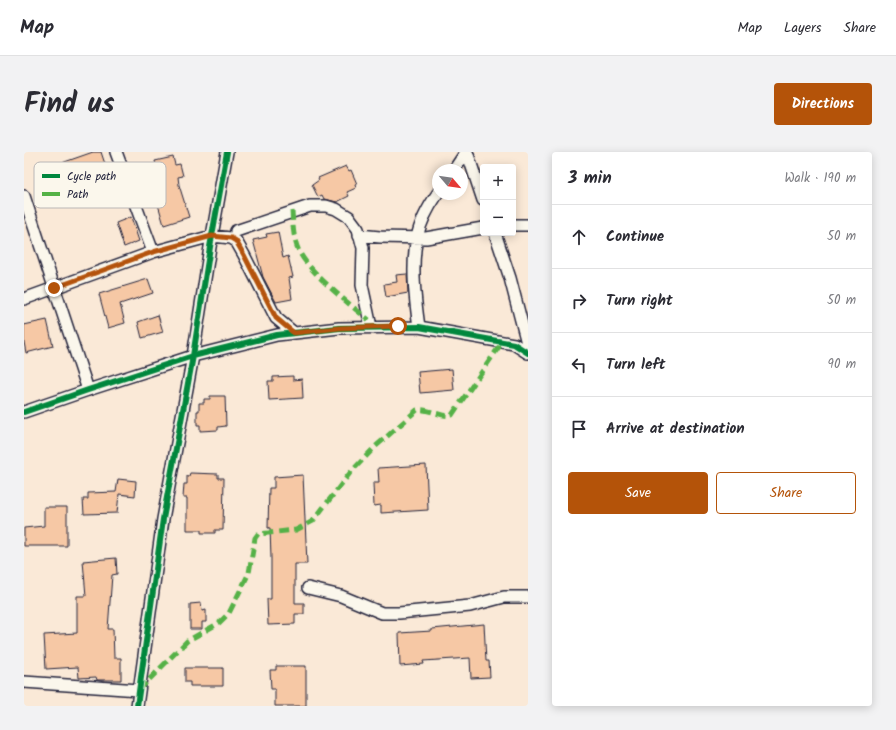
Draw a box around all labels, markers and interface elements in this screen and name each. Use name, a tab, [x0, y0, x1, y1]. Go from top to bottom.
text: Map	[20, 13, 54, 43]
text: Map	[738, 17, 762, 39]
text: Layers	[784, 17, 822, 39]
text: Share	[844, 17, 876, 39]
text: Find us	[24, 82, 115, 127]
button: Directions	[774, 83, 872, 125]
legend	[34, 162, 166, 208]
north arrow	[432, 164, 468, 200]
map controls	[480, 164, 516, 236]
button: +	[480, 164, 516, 200]
text: 3 min	[568, 165, 612, 192]
text: Cycle path	[67, 168, 116, 186]
text: Walk · 190 m	[784, 168, 856, 189]
text: Path	[67, 186, 88, 204]
button: −	[480, 200, 516, 236]
text: Continue	[606, 225, 664, 249]
icon: ahead	[568, 226, 590, 248]
text: 50 m	[827, 226, 856, 247]
route end	[45, 279, 63, 297]
text: Turn right	[606, 289, 673, 313]
icon: right	[568, 290, 590, 312]
text: 50 m	[827, 290, 856, 311]
route start	[389, 317, 407, 335]
text: Turn left	[606, 353, 666, 377]
icon: left	[568, 354, 590, 376]
text: 90 m	[828, 354, 856, 375]
text: Arrive at destination	[606, 417, 745, 441]
icon: arrive	[568, 418, 590, 440]
button: Save	[568, 472, 708, 514]
button: Share	[716, 472, 856, 514]

